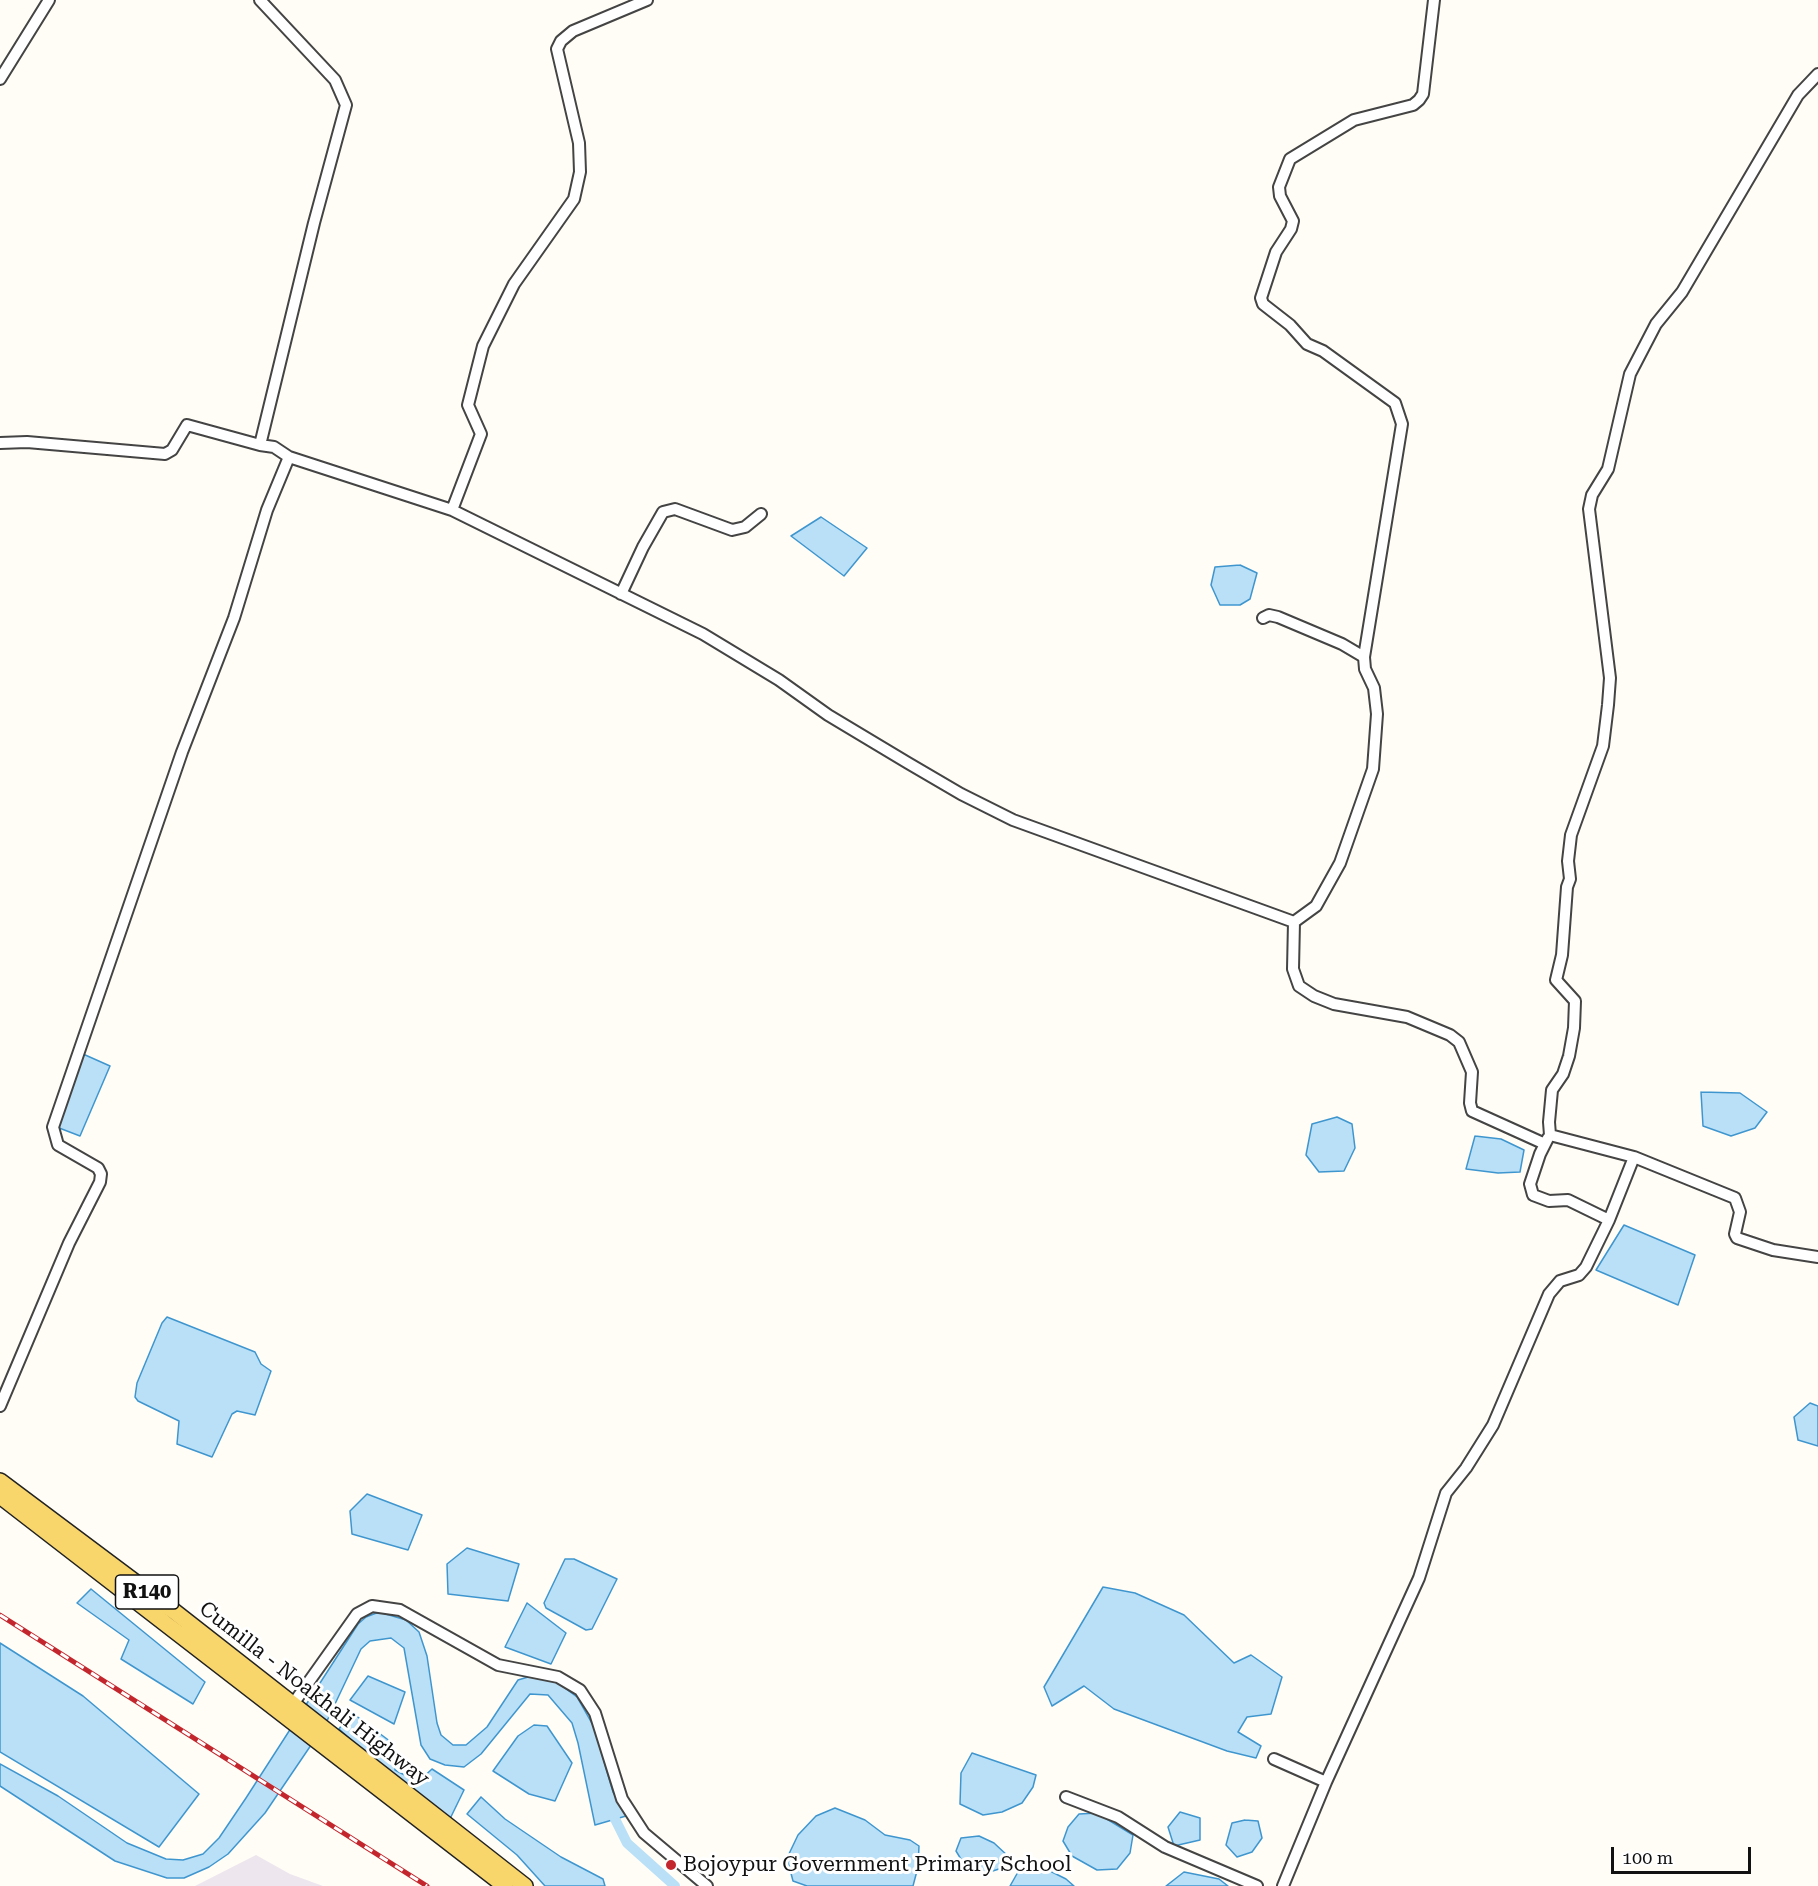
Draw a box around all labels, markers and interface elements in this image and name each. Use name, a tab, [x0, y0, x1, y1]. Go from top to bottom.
road number: R140	[116, 1575, 178, 1609]
street label: Cumilla - Noakhali Highway	[194, 1596, 434, 1792]
scale bar	[1614, 1835, 1754, 1873]
text: 100 m	[1622, 1847, 1673, 1868]
place label: Bojoypur Government Primary School	[683, 1852, 1071, 1878]
marker: Bojoypur Government Primary School	[664, 1858, 678, 1872]

